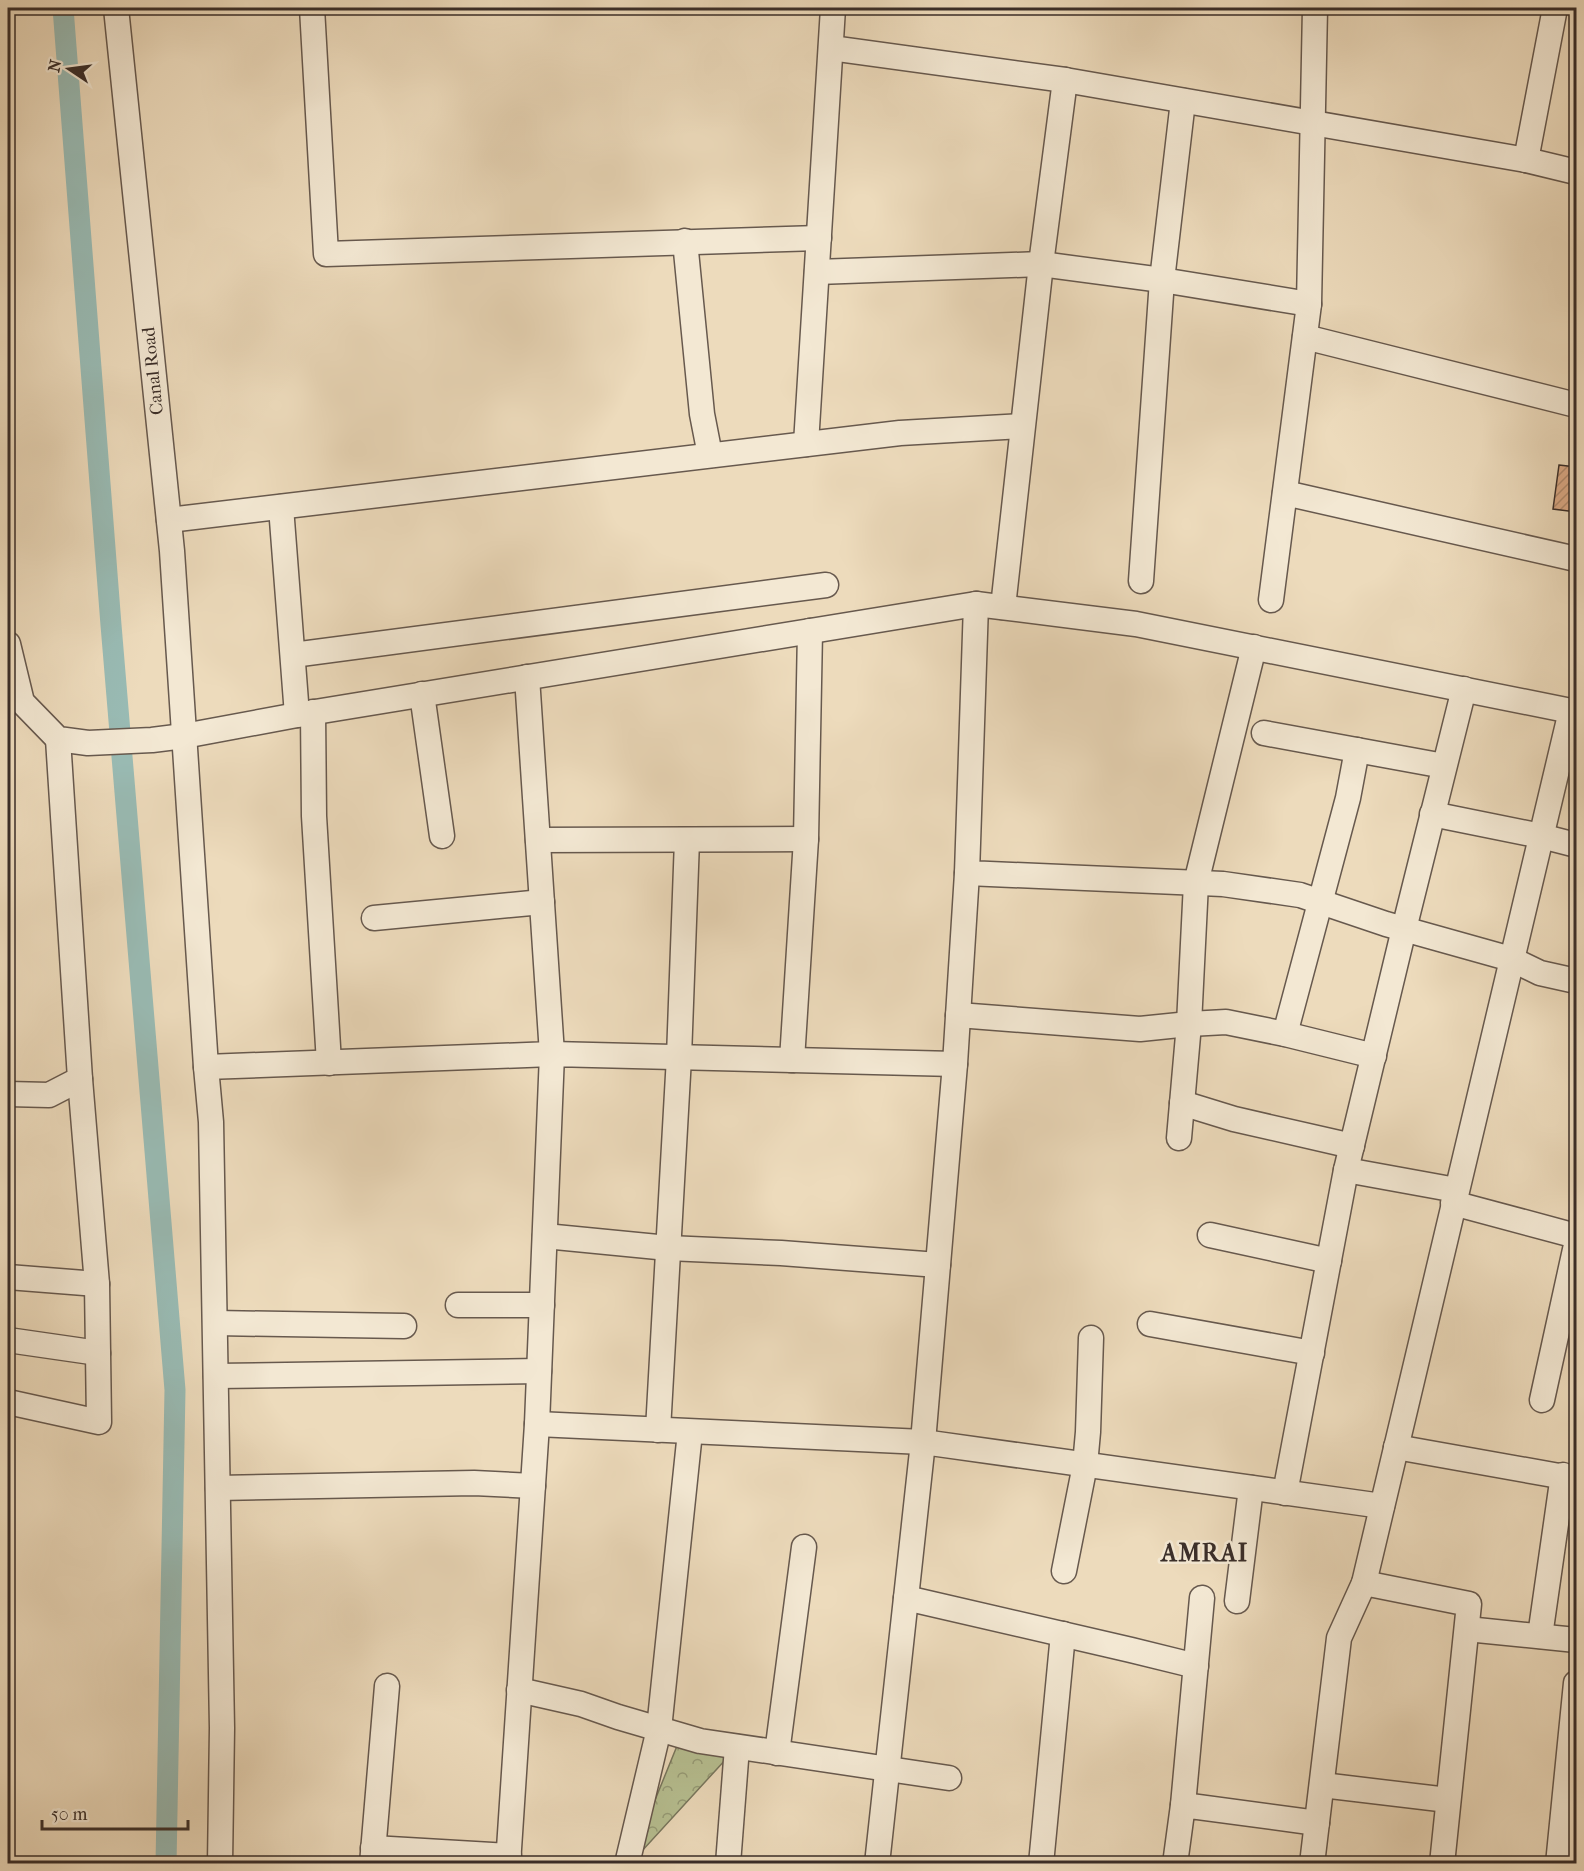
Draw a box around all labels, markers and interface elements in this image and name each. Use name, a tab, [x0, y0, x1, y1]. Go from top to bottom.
north arrow	[39, 39, 99, 99]
text: N	[44, 57, 66, 74]
street label: Canal Road	[138, 326, 168, 416]
district label: AMRAI	[1159, 1539, 1249, 1567]
scale bar	[42, 1793, 188, 1831]
text: 50 m	[51, 1804, 88, 1825]

